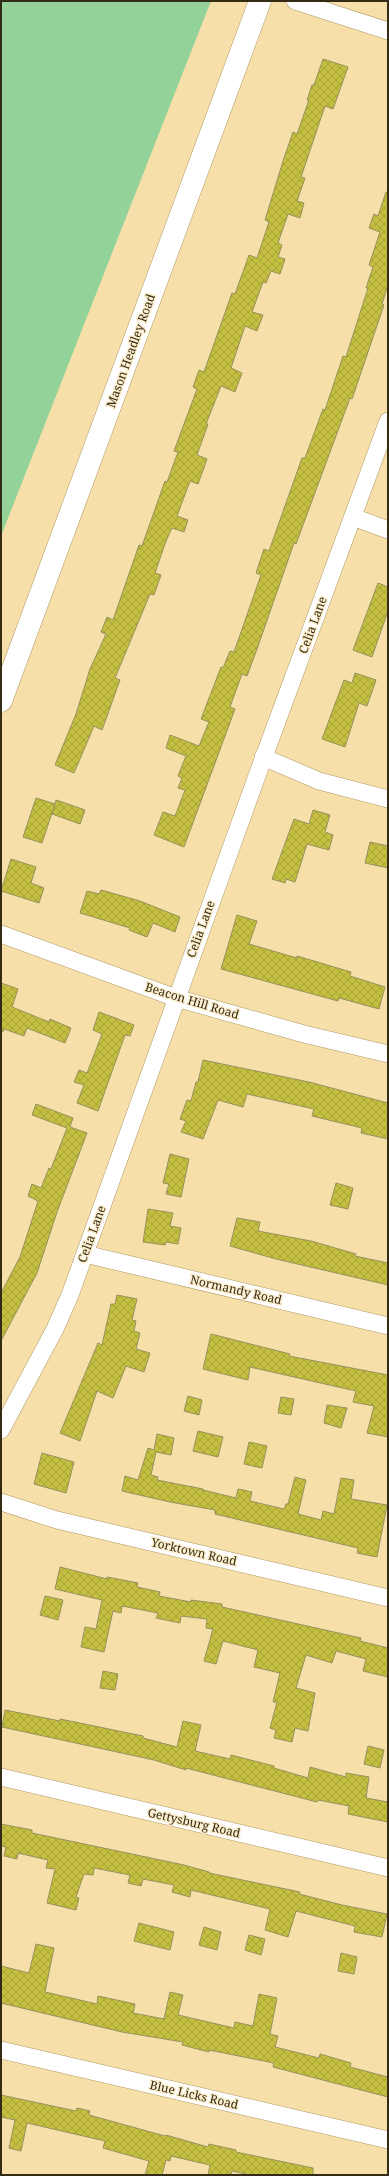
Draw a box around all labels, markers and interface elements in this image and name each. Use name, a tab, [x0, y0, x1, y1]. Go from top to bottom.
street label: Mason Headley Road	[102, 291, 159, 410]
street label: Celia Lane	[294, 594, 331, 656]
street label: Celia Lane	[182, 898, 219, 960]
street label: Beacon Hill Road	[143, 978, 242, 1023]
street label: Celia Lane	[73, 1203, 110, 1265]
street label: Normandy Road	[189, 1271, 284, 1308]
street label: Yorktown Road	[149, 1533, 239, 1570]
street label: Gettysburg Road	[146, 1804, 243, 1842]
street label: Blue Licks Road	[148, 2076, 241, 2113]

